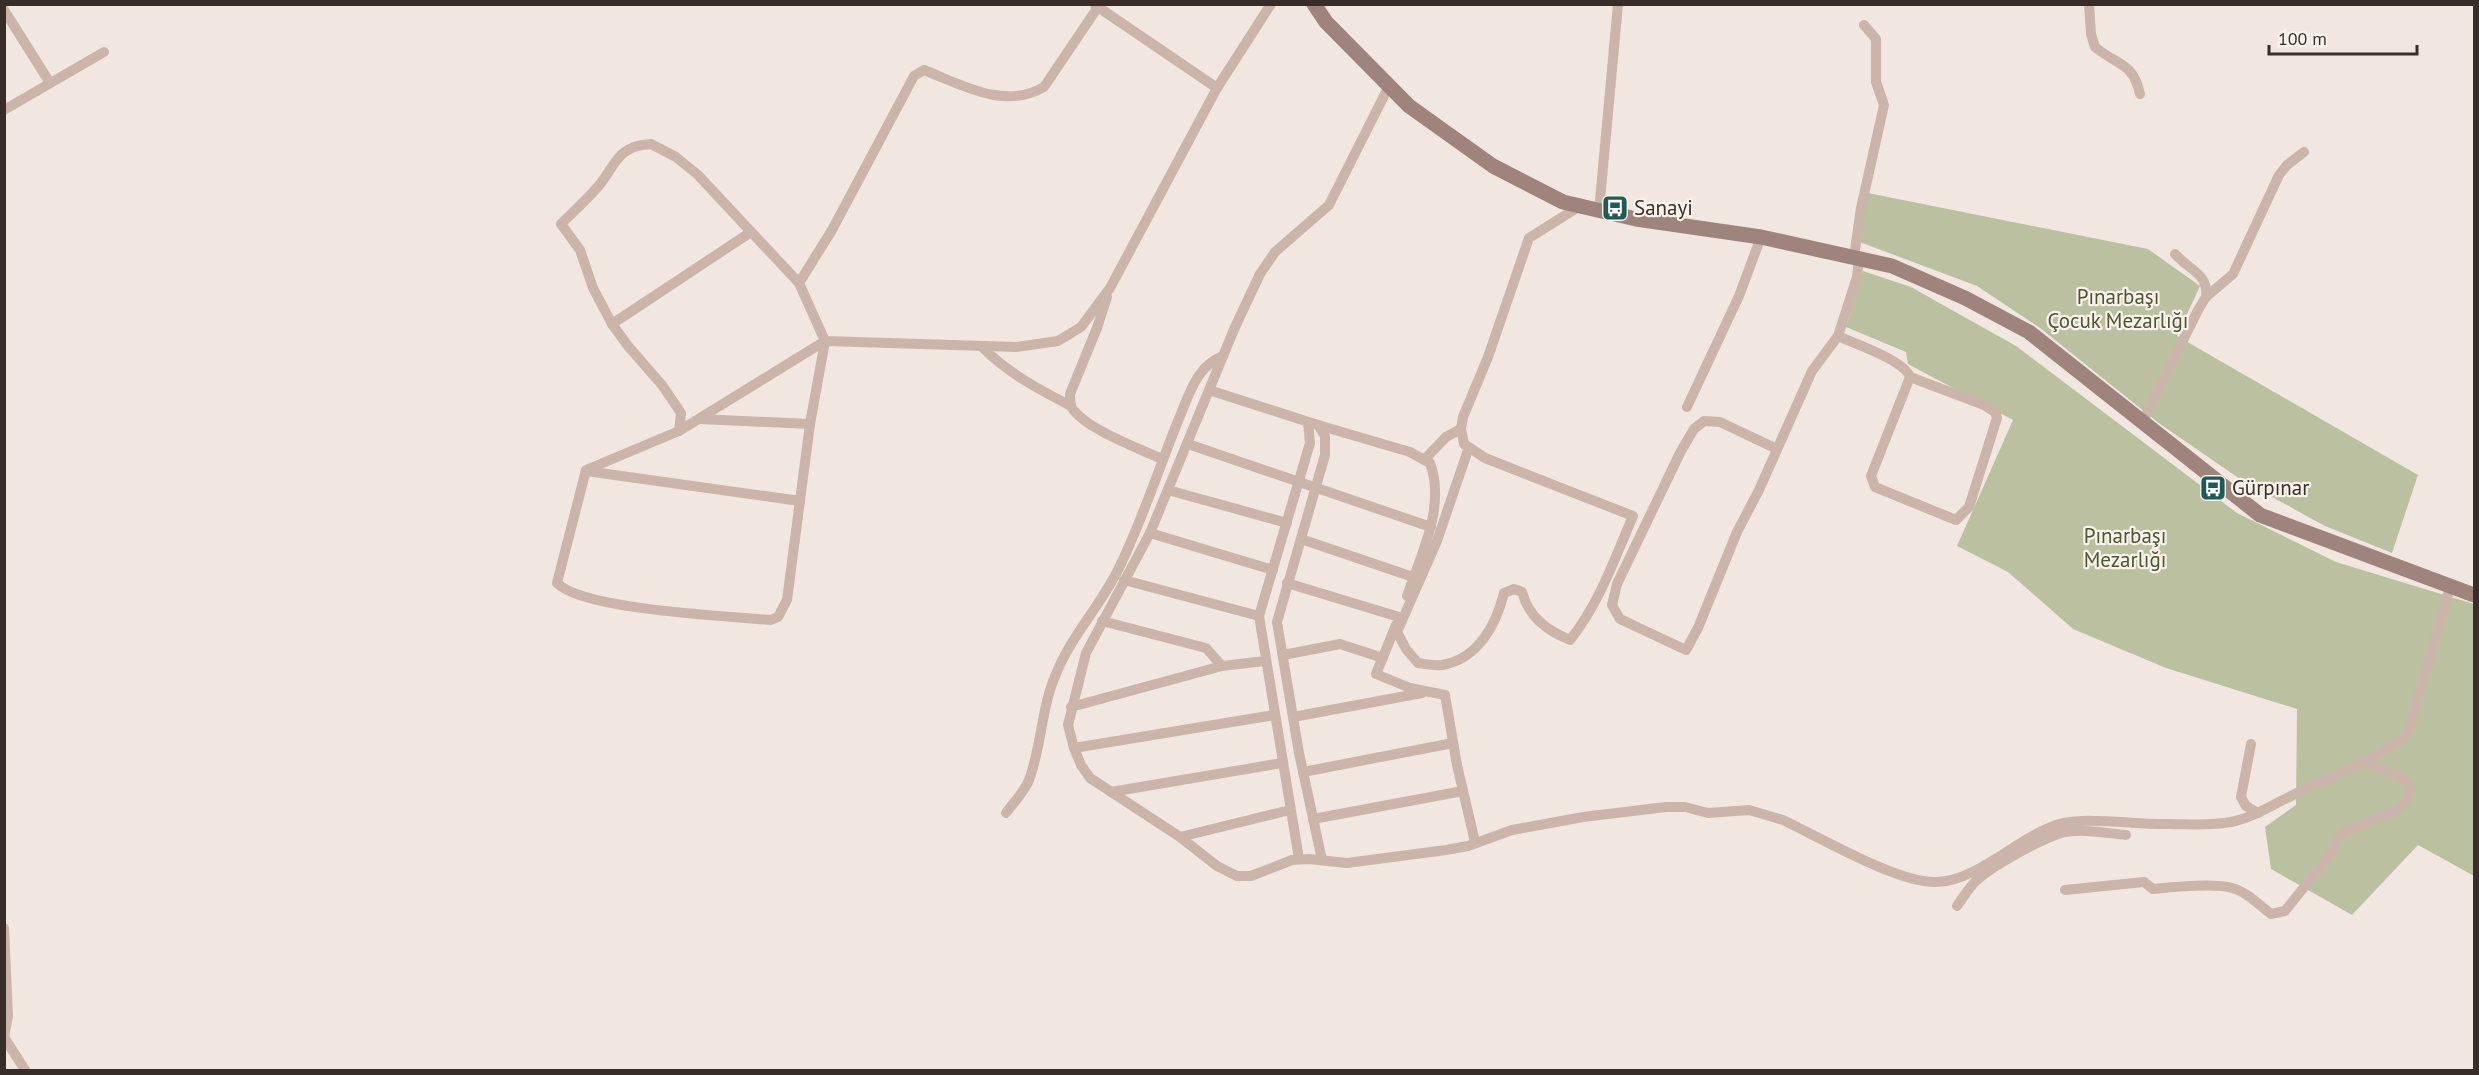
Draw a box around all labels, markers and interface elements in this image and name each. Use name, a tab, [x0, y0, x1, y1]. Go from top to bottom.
scale bar	[2269, 18, 2418, 56]
text: 100 m	[2278, 27, 2327, 50]
bus stop icon: Sanayi	[1600, 193, 1630, 223]
place label: Sanayi	[1634, 194, 1693, 221]
park label: Pınarbaşı Çocuk Mezarlığı	[2048, 283, 2189, 334]
bus stop icon: Gürpınar	[2198, 473, 2228, 503]
place label: Gürpınar	[2232, 474, 2309, 501]
park label: Pınarbaşı Mezarlığı	[2084, 522, 2166, 573]

